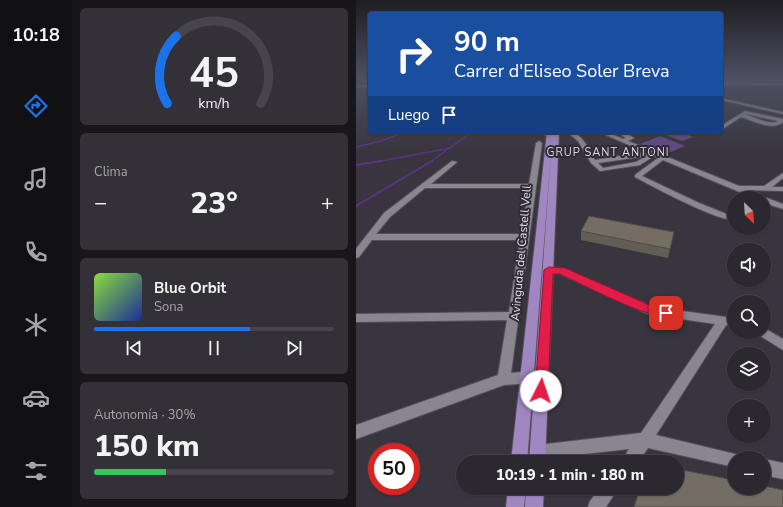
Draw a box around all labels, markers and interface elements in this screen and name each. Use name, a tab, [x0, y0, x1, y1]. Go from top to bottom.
text: 10:18	[12, 23, 60, 47]
text: 90 m	[454, 23, 520, 61]
icon: right	[388, 28, 440, 80]
text: 45	[189, 45, 239, 102]
text: Carrer d'Eliseo Soler Breva	[454, 59, 670, 83]
icon: directions	[22, 92, 50, 120]
text: km/h	[198, 94, 230, 113]
icon: arrive	[438, 104, 460, 126]
text: Luego	[388, 105, 430, 125]
district label: GRUP SANT ANTONI	[546, 145, 670, 160]
text: Clima	[94, 163, 128, 181]
icon: music	[22, 165, 50, 193]
text: 23°	[190, 183, 238, 224]
street label: Avinguda del Castell Vell	[507, 184, 535, 322]
text: −	[94, 188, 107, 218]
text: +	[321, 188, 334, 218]
north arrow	[727, 191, 771, 235]
map controls	[727, 191, 771, 495]
icon: phone	[22, 238, 50, 266]
button: sound	[727, 243, 771, 287]
text: Blue Orbit	[154, 278, 226, 298]
button: search	[727, 295, 771, 339]
pin	[649, 296, 683, 330]
text: Sona	[154, 298, 184, 316]
icon: arrive	[655, 302, 677, 324]
icon: climate	[22, 311, 50, 339]
icon: previous	[123, 337, 145, 359]
icon: pause	[203, 337, 225, 359]
icon: next	[283, 337, 305, 359]
button: layers	[727, 347, 771, 391]
position arrow	[520, 370, 562, 412]
icon: car	[22, 384, 50, 412]
button: +	[727, 399, 771, 443]
text: Autonomía · 30%	[94, 406, 195, 424]
text: 150 km	[94, 426, 200, 467]
speed limit sign: 50	[368, 443, 420, 495]
button: −	[727, 451, 771, 495]
icon: filters	[22, 457, 50, 485]
text: 10:19 · 1 min · 180 m	[496, 465, 644, 485]

